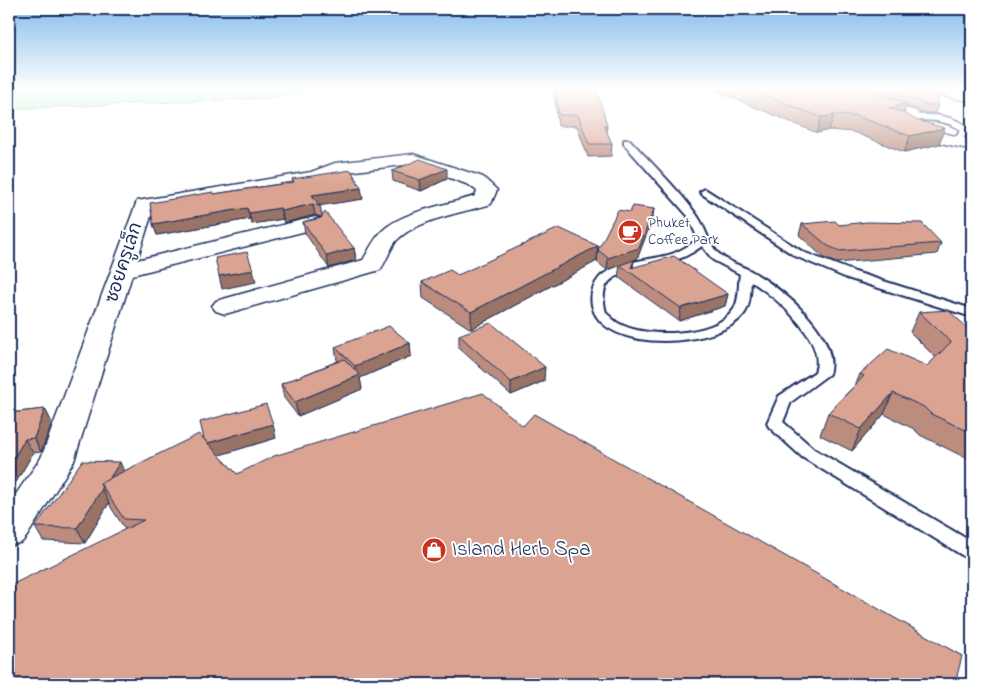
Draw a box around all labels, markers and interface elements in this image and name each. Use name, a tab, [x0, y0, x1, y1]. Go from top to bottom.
place label: Phuket Coffee Park	[648, 212, 720, 251]
street label: ซอยครูเล็ก	[98, 219, 150, 307]
cafe icon: Phuket Coffee Park	[617, 219, 643, 245]
place label: Island Herb Spa	[452, 535, 591, 565]
shop icon: Island Herb Spa	[421, 537, 447, 563]

